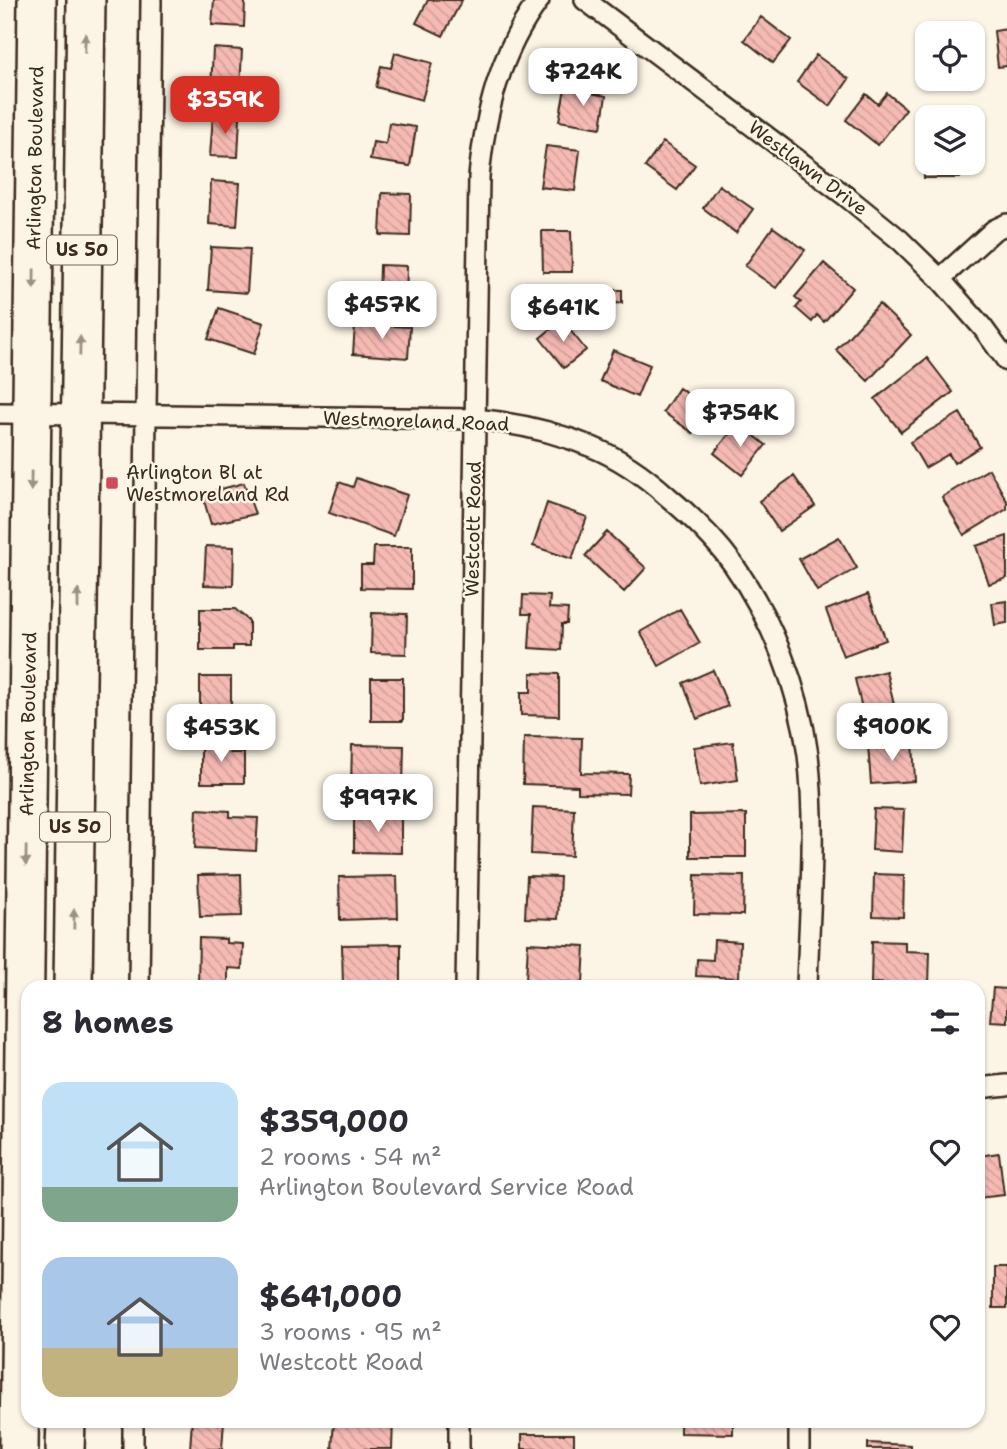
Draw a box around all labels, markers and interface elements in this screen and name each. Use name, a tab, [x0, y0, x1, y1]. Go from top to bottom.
map controls	[915, 21, 985, 175]
button: locate	[915, 21, 985, 91]
one-way arrow	[79, 32, 91, 54]
pin: $724K	[534, 48, 632, 108]
text: $724K	[544, 56, 622, 86]
street label: Arlington Boulevard	[21, 66, 49, 250]
pin: $359K	[176, 76, 274, 136]
text: $359K	[186, 84, 264, 114]
button: layers	[915, 105, 985, 175]
street label: Westlawn Drive	[743, 115, 873, 221]
road number: US 50	[47, 236, 117, 264]
one-way arrow	[28, 268, 40, 290]
pin: $457K	[333, 282, 431, 341]
pin: $641K	[514, 284, 612, 344]
text: $457K	[344, 289, 420, 319]
text: $641K	[527, 292, 599, 322]
one-way arrow	[74, 335, 86, 357]
pin: $754K	[691, 390, 789, 449]
text: $754K	[702, 397, 778, 427]
street label: Westmoreland Road	[322, 405, 510, 437]
place label: Arlington Bl at Westmoreland Rd	[126, 460, 289, 507]
street label: Westcott Road	[459, 461, 487, 597]
one-way arrow	[25, 470, 37, 492]
marker: Arlington Bl at Westmoreland Rd	[104, 475, 120, 491]
one-way arrow	[72, 587, 84, 609]
street label: Arlington Boulevard	[14, 632, 42, 816]
pin: $453K	[172, 704, 270, 764]
pin: $900K	[843, 704, 941, 763]
text: $900K	[853, 711, 931, 741]
text: $453K	[183, 712, 259, 742]
pin: $997K	[329, 774, 427, 834]
text: $997K	[339, 782, 417, 812]
road number: US 50	[40, 812, 110, 842]
one-way arrow	[20, 845, 32, 867]
one-way arrow	[68, 908, 80, 930]
text: 8 homes	[42, 1002, 174, 1043]
icon: filters	[926, 1003, 964, 1041]
text: $359,000	[259, 1101, 409, 1142]
icon: home	[98, 1110, 182, 1194]
icon: heart	[926, 1133, 964, 1171]
text: 2 rooms · 54 m²	[259, 1142, 442, 1172]
text: Arlington Boulevard Service Road	[259, 1172, 634, 1202]
text: $641,000	[259, 1276, 402, 1317]
icon: home	[98, 1285, 182, 1369]
icon: heart	[926, 1308, 964, 1346]
text: 3 rooms · 95 m²	[259, 1317, 442, 1347]
text: Westcott Road	[259, 1347, 423, 1377]

